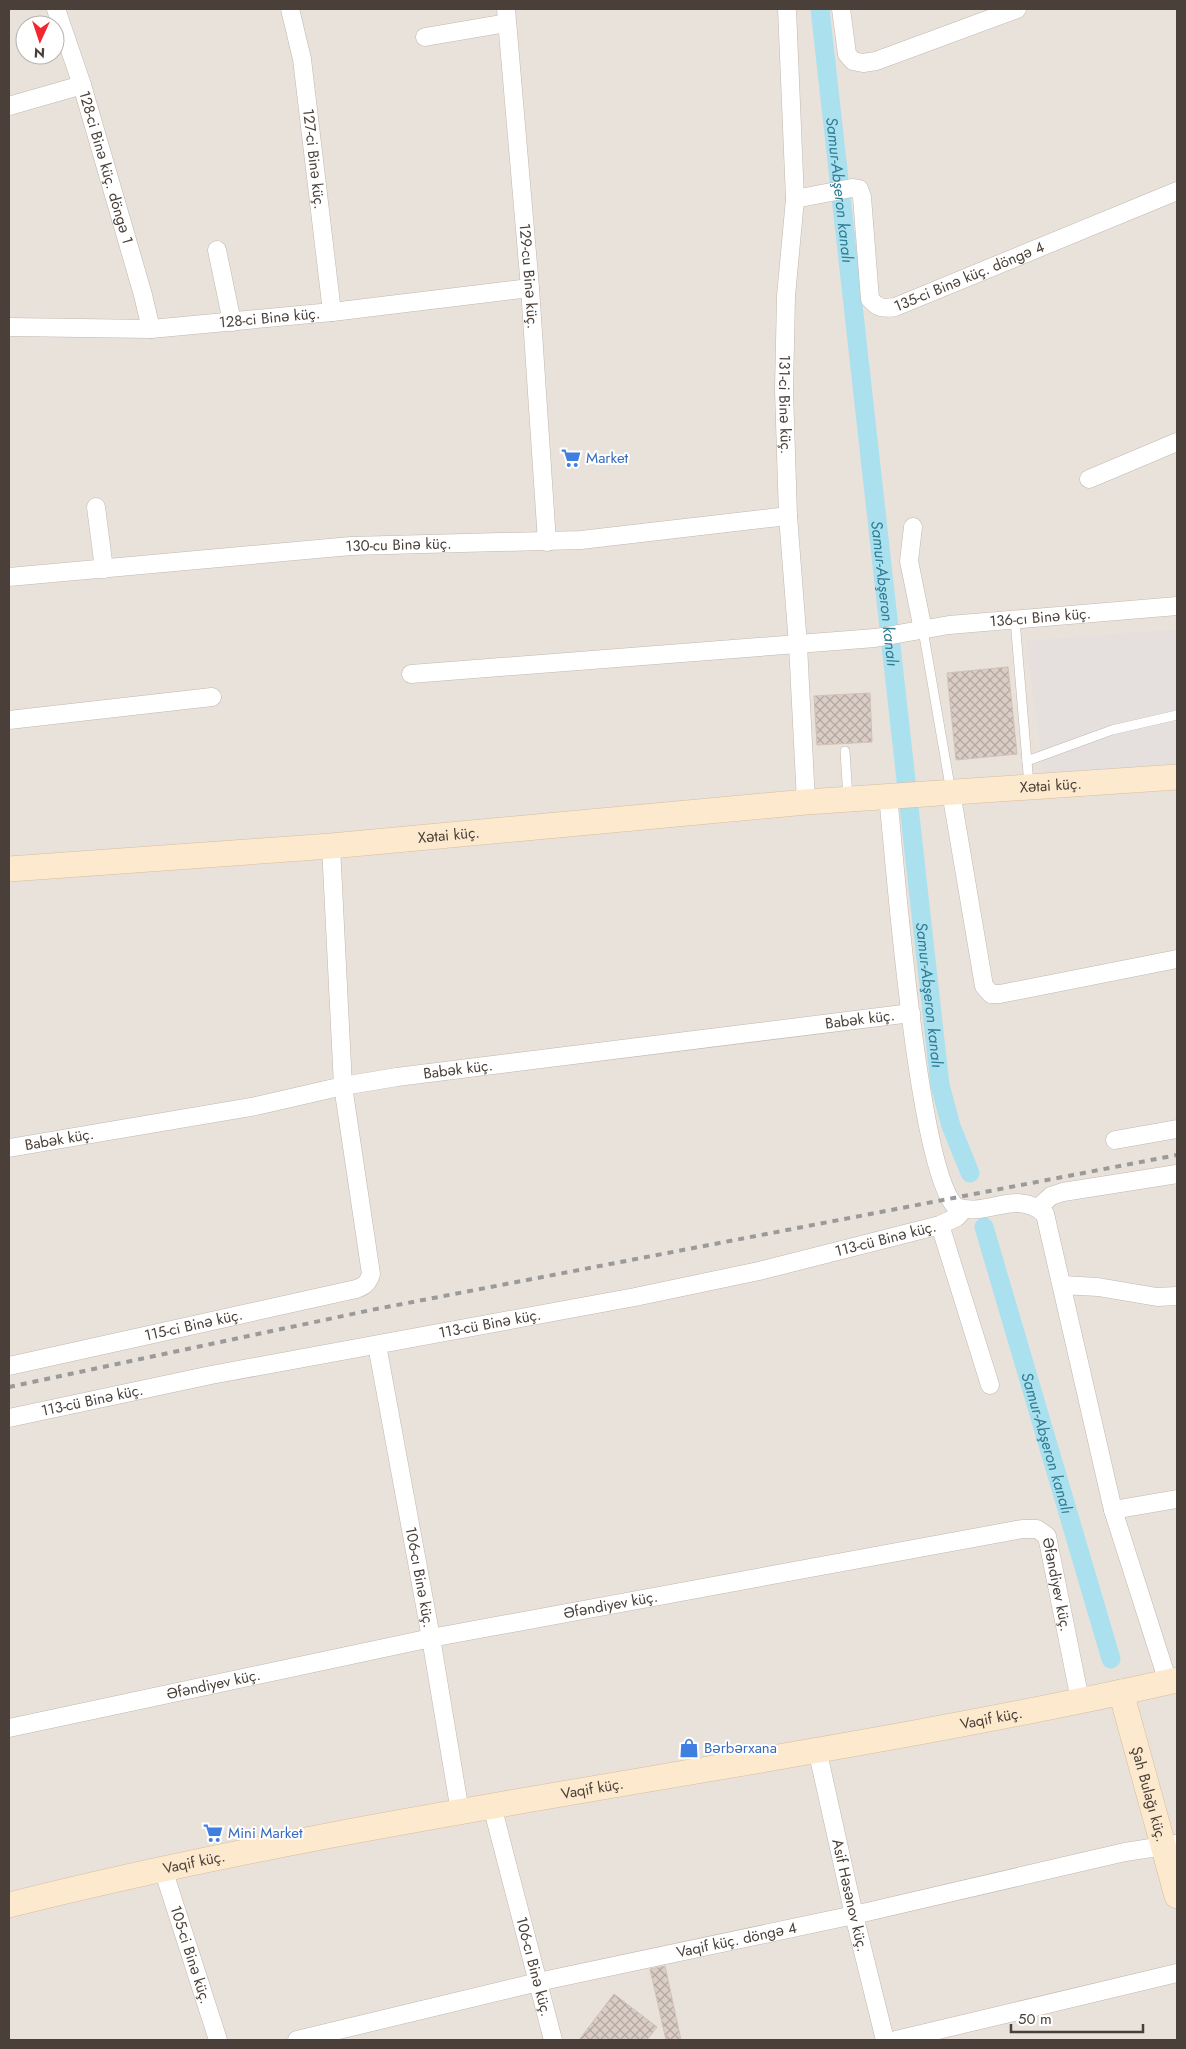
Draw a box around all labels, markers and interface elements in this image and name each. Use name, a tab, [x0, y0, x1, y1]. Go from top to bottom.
north arrow	[15, 15, 65, 65]
text: N	[33, 43, 45, 63]
street label: 128-ci Binə küç. döngə 1	[73, 88, 139, 247]
street label: 127-ci Binə küç.	[297, 107, 331, 210]
water label: Samur-Abşeron kanalı	[821, 116, 860, 264]
street label: 129-cu Binə küç.	[513, 222, 544, 330]
street label: 135-ci Binə küç. döngə 4	[891, 236, 1048, 317]
street label: 128-ci Binə küç.	[218, 302, 321, 334]
street label: 131-ci Binə küç.	[773, 354, 797, 455]
supermarket icon: Market	[560, 447, 582, 469]
place label: Market	[586, 447, 629, 469]
water label: Samur-Abşeron kanalı	[866, 519, 905, 667]
street label: 130-cu Binə küç.	[345, 532, 452, 557]
street label: 136-cı Binə küç.	[989, 602, 1092, 633]
street label: Xətai küç.	[1019, 772, 1082, 799]
street label: Xətai küç.	[417, 821, 481, 849]
water label: Samur-Abşeron kanalı	[910, 921, 950, 1069]
street label: Babək küç.	[824, 1004, 896, 1035]
street label: Babək küç.	[422, 1054, 494, 1085]
street label: Babək küç.	[23, 1123, 96, 1156]
street label: 113-cü Binə küç.	[833, 1215, 939, 1262]
street label: 115-ci Binə küç.	[142, 1303, 245, 1347]
street label: 113-cü Binə küç.	[437, 1304, 543, 1344]
water label: Samur-Abşeron kanalı	[1016, 1369, 1079, 1516]
street label: 113-cü Binə küç.	[39, 1379, 145, 1422]
street label: 106-cı Binə küç.	[400, 1525, 440, 1629]
street label: Əfəndiyev küç.	[1037, 1535, 1077, 1633]
street label: Əfəndiyev küç.	[562, 1585, 659, 1624]
street label: Əfəndiyev küç.	[164, 1664, 262, 1705]
street label: Vaqif küç.	[958, 1702, 1024, 1735]
shop icon: Bərbərxana	[678, 1737, 700, 1759]
place label: Bərbərxana	[704, 1737, 777, 1759]
street label: Şah Bulağı küç.	[1125, 1744, 1173, 1844]
street label: Vaqif küç.	[559, 1773, 625, 1805]
supermarket icon: Mini Market	[202, 1822, 224, 1844]
place label: Mini Market	[228, 1822, 303, 1844]
street label: Asif Həsənov küç.	[826, 1837, 874, 1954]
street label: Vaqif küç.	[161, 1845, 227, 1880]
street label: 105-ci Binə küç.	[164, 1903, 217, 2007]
street label: 106-cı Binə küç.	[510, 1914, 557, 2019]
street label: Vaqif küç. döngə 4	[675, 1916, 799, 1963]
scale bar	[1011, 2002, 1144, 2034]
text: 50 m	[1018, 2008, 1052, 2030]

